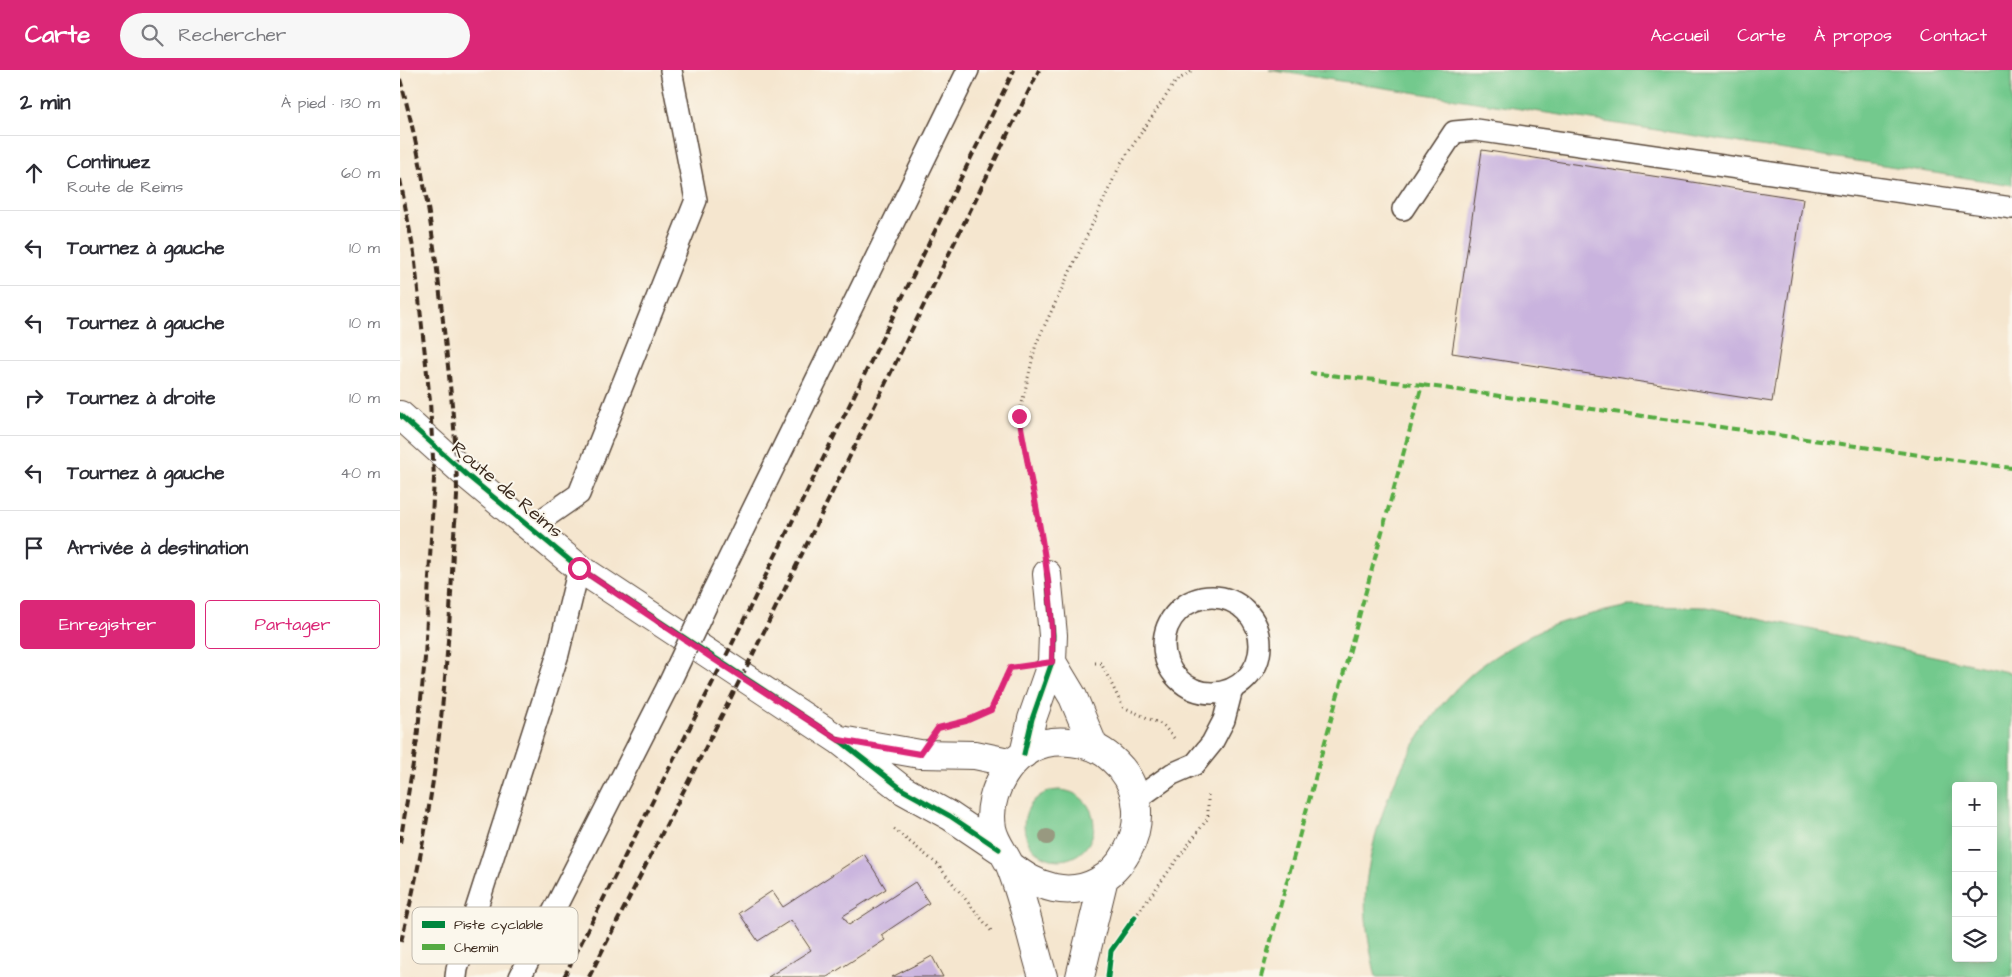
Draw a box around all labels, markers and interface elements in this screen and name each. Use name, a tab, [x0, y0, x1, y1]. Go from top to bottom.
search box	[120, 13, 470, 58]
text: Carte	[25, 18, 90, 52]
icon: search	[138, 21, 166, 49]
text: Rechercher	[178, 22, 286, 49]
text: Accueil	[1650, 23, 1709, 48]
text: Carte	[1737, 23, 1786, 48]
text: À propos	[1814, 23, 1892, 48]
text: Contact	[1920, 23, 1987, 48]
text: 2 min	[20, 88, 70, 117]
text: À pied · 130 m	[281, 92, 380, 114]
text: Continuez	[67, 149, 150, 176]
icon: ahead	[20, 159, 48, 187]
text: 60 m	[341, 162, 380, 184]
text: Route de Reims	[67, 176, 183, 198]
icon: left	[20, 234, 48, 262]
text: Tournez à gauche	[67, 235, 225, 262]
text: 10 m	[349, 237, 380, 259]
icon: left	[20, 309, 48, 337]
text: Tournez à gauche	[67, 310, 225, 337]
text: 10 m	[349, 312, 380, 334]
icon: right	[20, 384, 48, 412]
text: Tournez à droite	[67, 385, 215, 412]
text: 10 m	[349, 387, 380, 409]
route end	[1008, 405, 1031, 428]
street label: Route de Reims	[445, 435, 569, 545]
icon: left	[20, 459, 48, 487]
text: Tournez à gauche	[67, 460, 225, 487]
text: 40 m	[340, 462, 380, 484]
icon: arrive	[20, 534, 48, 562]
text: Arrivée à destination	[67, 535, 248, 562]
route start	[568, 557, 591, 580]
button: Enregistrer	[20, 600, 195, 649]
button: Partager	[205, 600, 380, 649]
map controls	[1952, 782, 1997, 962]
button: +	[1952, 782, 1997, 827]
button: −	[1952, 827, 1997, 872]
button: locate	[1952, 872, 1997, 917]
legend	[412, 907, 578, 964]
text: Piste cyclable	[454, 915, 544, 935]
button: layers	[1952, 917, 1997, 962]
text: Chemin	[454, 938, 498, 958]

